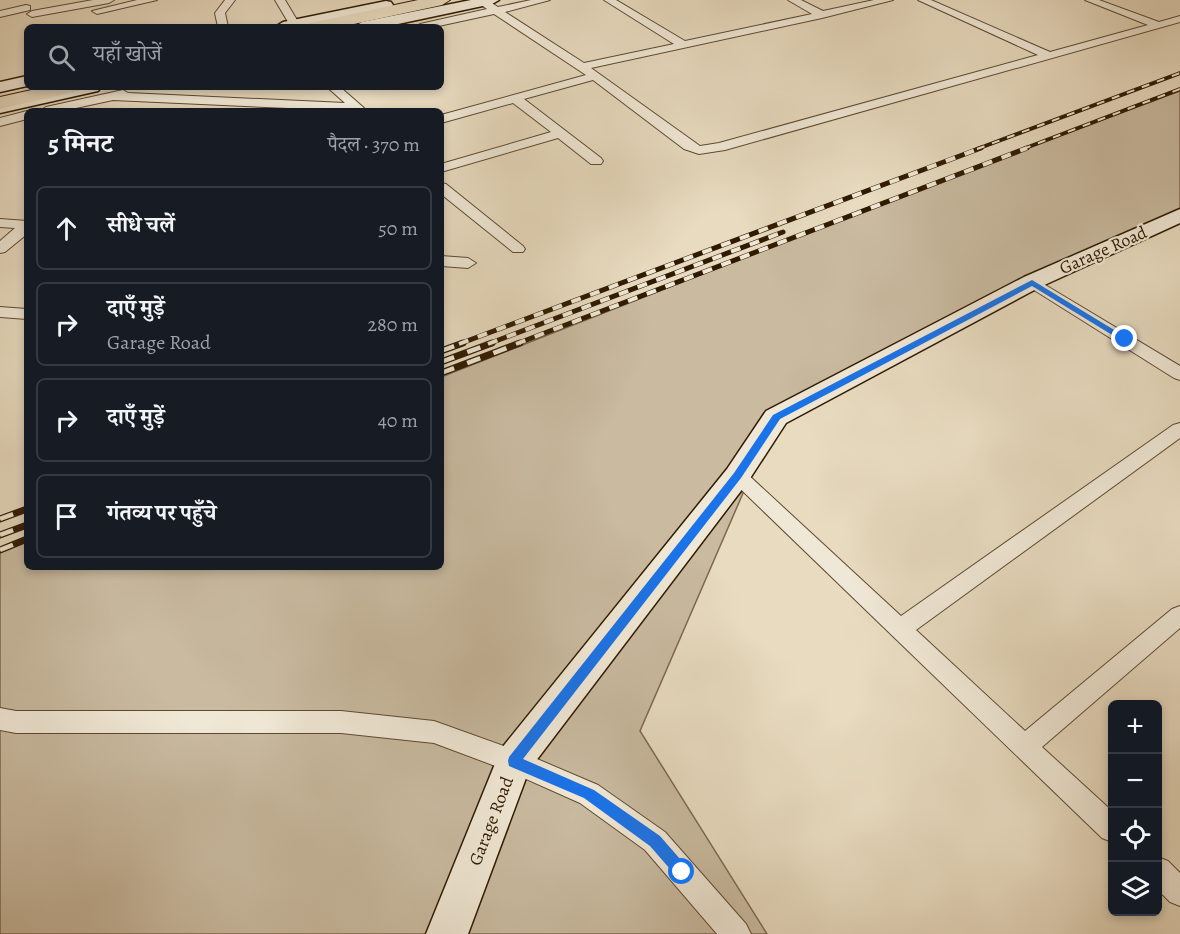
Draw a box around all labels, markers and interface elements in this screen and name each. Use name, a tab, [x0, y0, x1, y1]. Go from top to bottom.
search box	[24, 24, 444, 90]
text: यहाँ खोजें	[93, 39, 162, 69]
icon: search	[45, 41, 78, 74]
text: 5 मिनट	[48, 126, 113, 161]
text: पैदल · 370 m	[327, 131, 420, 158]
text: सीधे चलें	[107, 210, 175, 240]
icon: ahead	[50, 212, 83, 245]
text: 50 m	[378, 215, 418, 242]
street label: Garage Road	[1055, 220, 1151, 280]
text: दाएँ मुड़ें	[107, 293, 165, 323]
icon: right	[50, 308, 83, 341]
text: 280 m	[368, 311, 418, 338]
route end	[1111, 325, 1137, 351]
text: Garage Road	[107, 329, 211, 356]
text: दाएँ मुड़ें	[107, 402, 165, 432]
icon: right	[50, 404, 83, 437]
text: 40 m	[378, 407, 418, 434]
text: गंतव्य पर पहुँचे	[107, 498, 216, 528]
icon: arrive	[50, 500, 83, 533]
map controls	[1108, 700, 1162, 916]
button: +	[1108, 700, 1162, 754]
button: −	[1108, 754, 1162, 808]
street label: Garage Road	[463, 773, 519, 869]
button: locate	[1108, 808, 1162, 862]
route start	[668, 858, 694, 884]
button: layers	[1108, 862, 1162, 916]

